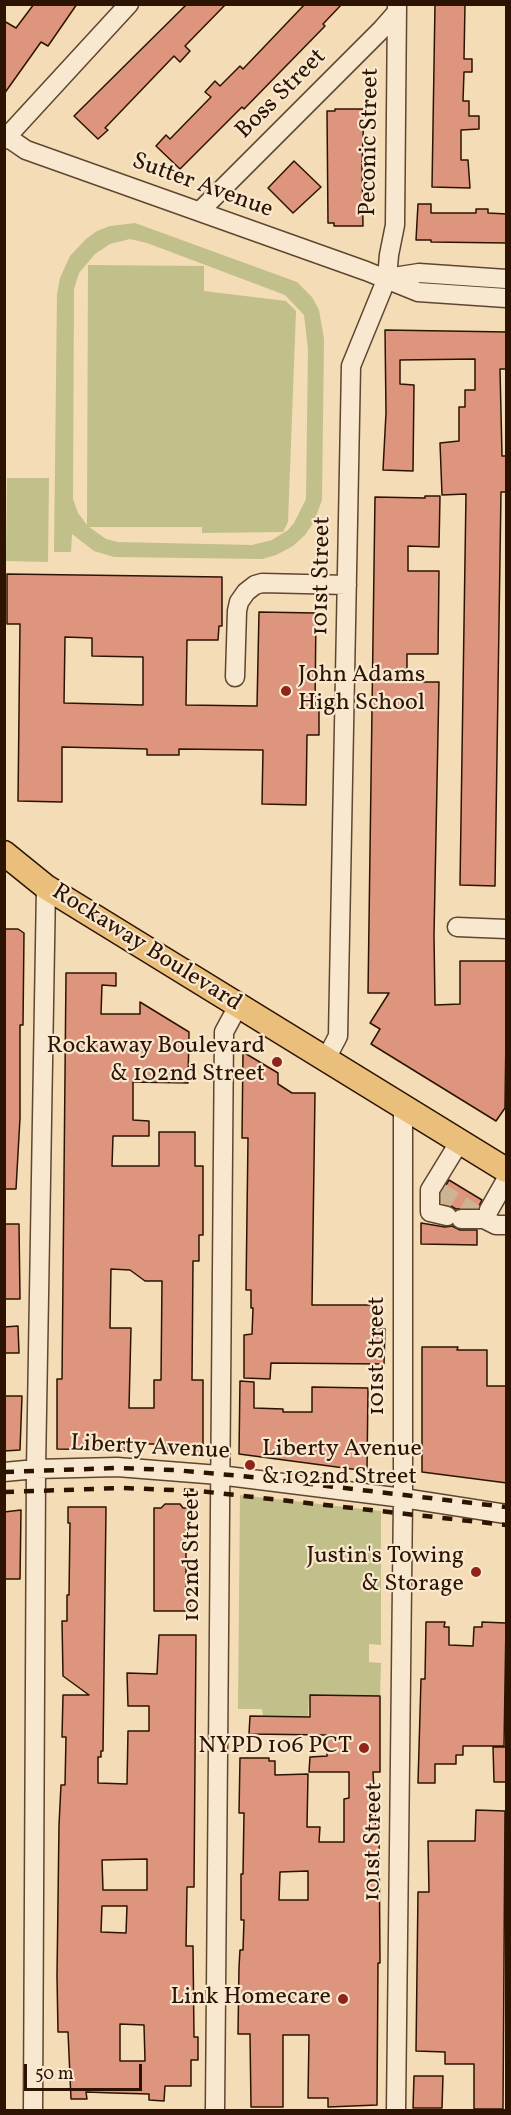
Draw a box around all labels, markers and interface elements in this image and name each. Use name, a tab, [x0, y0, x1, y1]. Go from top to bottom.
street label: Boss Street	[231, 44, 333, 146]
street label: Peconic Street	[355, 68, 387, 216]
street label: Sutter Avenue	[128, 148, 276, 226]
street label: 101st Street	[308, 516, 338, 636]
place label: John Adams High School	[298, 663, 425, 719]
marker: John Adams High School	[279, 684, 293, 698]
street label: Rockaway Boulevard	[46, 879, 246, 1019]
place label: Rockaway Boulevard & 102nd Street	[46, 1034, 265, 1090]
marker: Rockaway Boulevard & 102nd Street	[270, 1055, 284, 1069]
street label: 101st Street	[365, 1296, 393, 1416]
street label: Liberty Avenue	[69, 1430, 231, 1468]
place label: Liberty Avenue & 102nd Street	[262, 1437, 422, 1493]
marker: Liberty Avenue & 102nd Street	[243, 1458, 257, 1472]
street label: 102nd Street	[180, 1490, 208, 1622]
place label: Justin's Towing & Storage	[306, 1544, 464, 1600]
marker: Justin's Towing & Storage	[469, 1565, 483, 1579]
place label: NYPD 106 PCT	[198, 1734, 352, 1762]
marker: NYPD 106 PCT	[357, 1741, 371, 1755]
street label: 101st Street	[360, 1782, 390, 1902]
place label: Link Homecare	[171, 1985, 331, 2013]
marker: Link Homecare	[336, 1992, 350, 2006]
scale bar	[27, 2052, 146, 2090]
text: 50 m	[35, 2062, 74, 2087]

